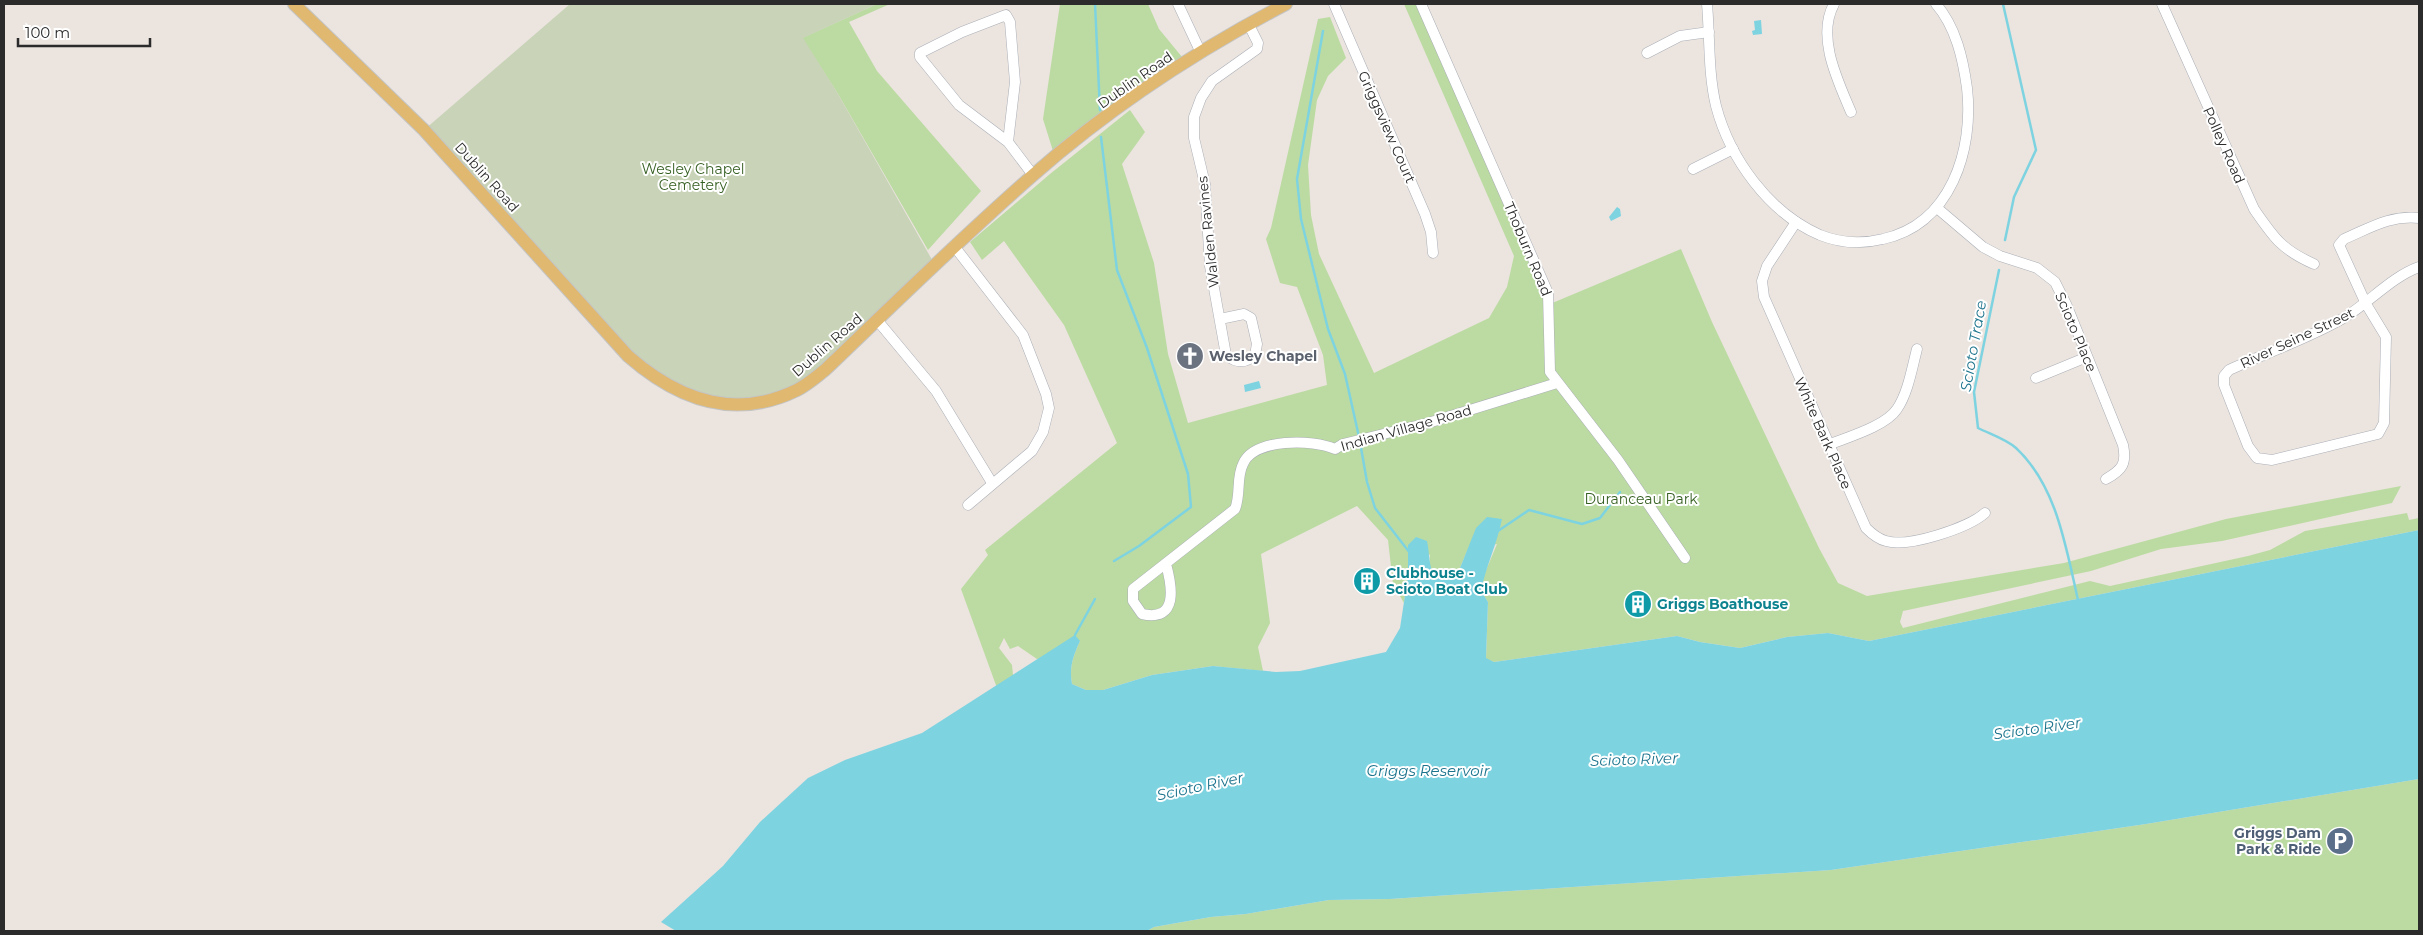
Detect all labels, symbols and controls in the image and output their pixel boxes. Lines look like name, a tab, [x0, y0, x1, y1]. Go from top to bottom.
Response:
scale bar	[18, 15, 150, 47]
text: 100 m	[25, 23, 70, 42]
street label: Dublin Road	[1094, 47, 1176, 113]
street label: Griggsview Court	[1354, 68, 1420, 186]
street label: Polley Road	[2199, 104, 2249, 186]
street label: Dublin Road	[451, 138, 523, 216]
park label: Wesley Chapel Cemetery	[642, 160, 744, 194]
street label: Walden Ravines	[1193, 175, 1223, 289]
street label: Thoburn Road	[1500, 199, 1556, 299]
street label: Scioto Place	[2051, 289, 2101, 375]
water label: Scioto Trace	[1956, 299, 1990, 393]
street label: River Seine Street	[2237, 304, 2357, 372]
street label: Dublin Road	[788, 309, 866, 381]
church icon: Wesley Chapel	[1175, 341, 1205, 371]
place label: Wesley Chapel	[1209, 347, 1317, 365]
street label: White Bark Place	[1790, 374, 1856, 492]
street label: Indian Village Road	[1338, 401, 1474, 455]
park label: Duranceau Park	[1584, 490, 1698, 508]
place label: Clubhouse - Scioto Boat Club	[1386, 564, 1508, 598]
building icon: Clubhouse - Scioto Boat Club	[1352, 566, 1382, 596]
building icon: Griggs Boathouse	[1623, 589, 1653, 619]
place label: Griggs Boathouse	[1657, 595, 1788, 613]
water label: Scioto River	[1992, 712, 2083, 744]
water label: Scioto River	[1590, 748, 1679, 770]
water label: Griggs Reservoir	[1366, 761, 1491, 780]
water label: Scioto River	[1155, 767, 1246, 804]
place label: Griggs Dam Park & Ride	[2234, 824, 2321, 858]
parking icon: Griggs Dam Park & Ride	[2325, 826, 2355, 856]

